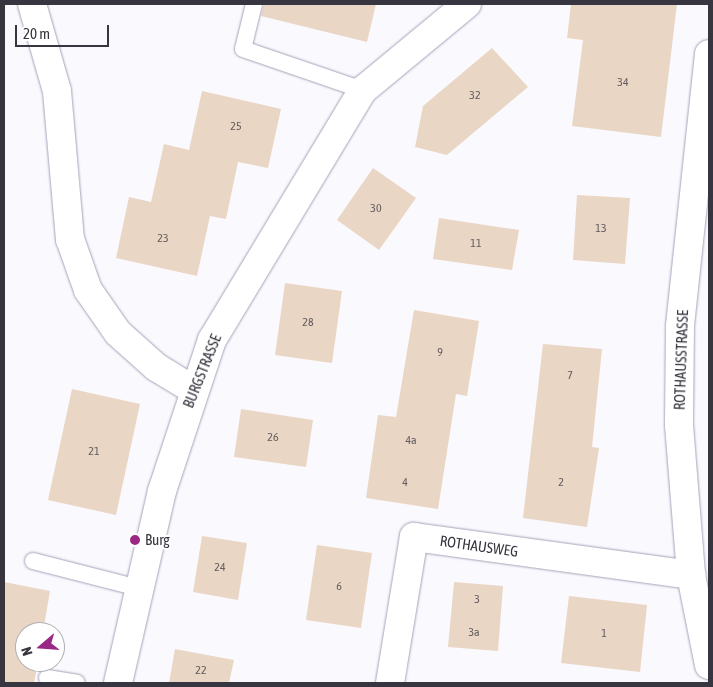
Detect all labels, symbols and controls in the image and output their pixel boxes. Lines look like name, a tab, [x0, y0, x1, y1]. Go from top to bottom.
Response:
scale bar	[18, 15, 111, 47]
text: 20 m	[23, 25, 50, 42]
house number: 34	[617, 76, 629, 90]
house number: 32	[469, 89, 481, 103]
house number: 25	[230, 120, 242, 134]
house number: 30	[370, 202, 382, 216]
house number: 13	[595, 222, 607, 236]
house number: 23	[157, 232, 169, 246]
house number: 11	[470, 237, 482, 251]
street label: ROTHAUSSTRASSE	[670, 310, 692, 410]
house number: 28	[302, 316, 314, 330]
street label: BURGSTRASSE	[179, 331, 225, 411]
house number: 9	[437, 346, 443, 360]
house number: 7	[567, 369, 573, 383]
house number: 26	[267, 431, 279, 445]
house number: 4a	[405, 434, 417, 448]
house number: 21	[88, 445, 100, 459]
house number: 4	[402, 476, 408, 490]
house number: 2	[558, 476, 564, 490]
place label: Burg	[145, 531, 170, 549]
street label: ROTHAUSWEG	[439, 532, 519, 560]
marker: Burg	[129, 534, 141, 546]
house number: 24	[214, 561, 226, 575]
house number: 6	[336, 580, 342, 594]
house number: 3	[474, 593, 480, 607]
north arrow	[15, 622, 65, 672]
house number: 3a	[468, 626, 480, 640]
house number: 1	[601, 627, 607, 641]
text: N	[18, 645, 36, 658]
house number: 22	[195, 664, 207, 678]

